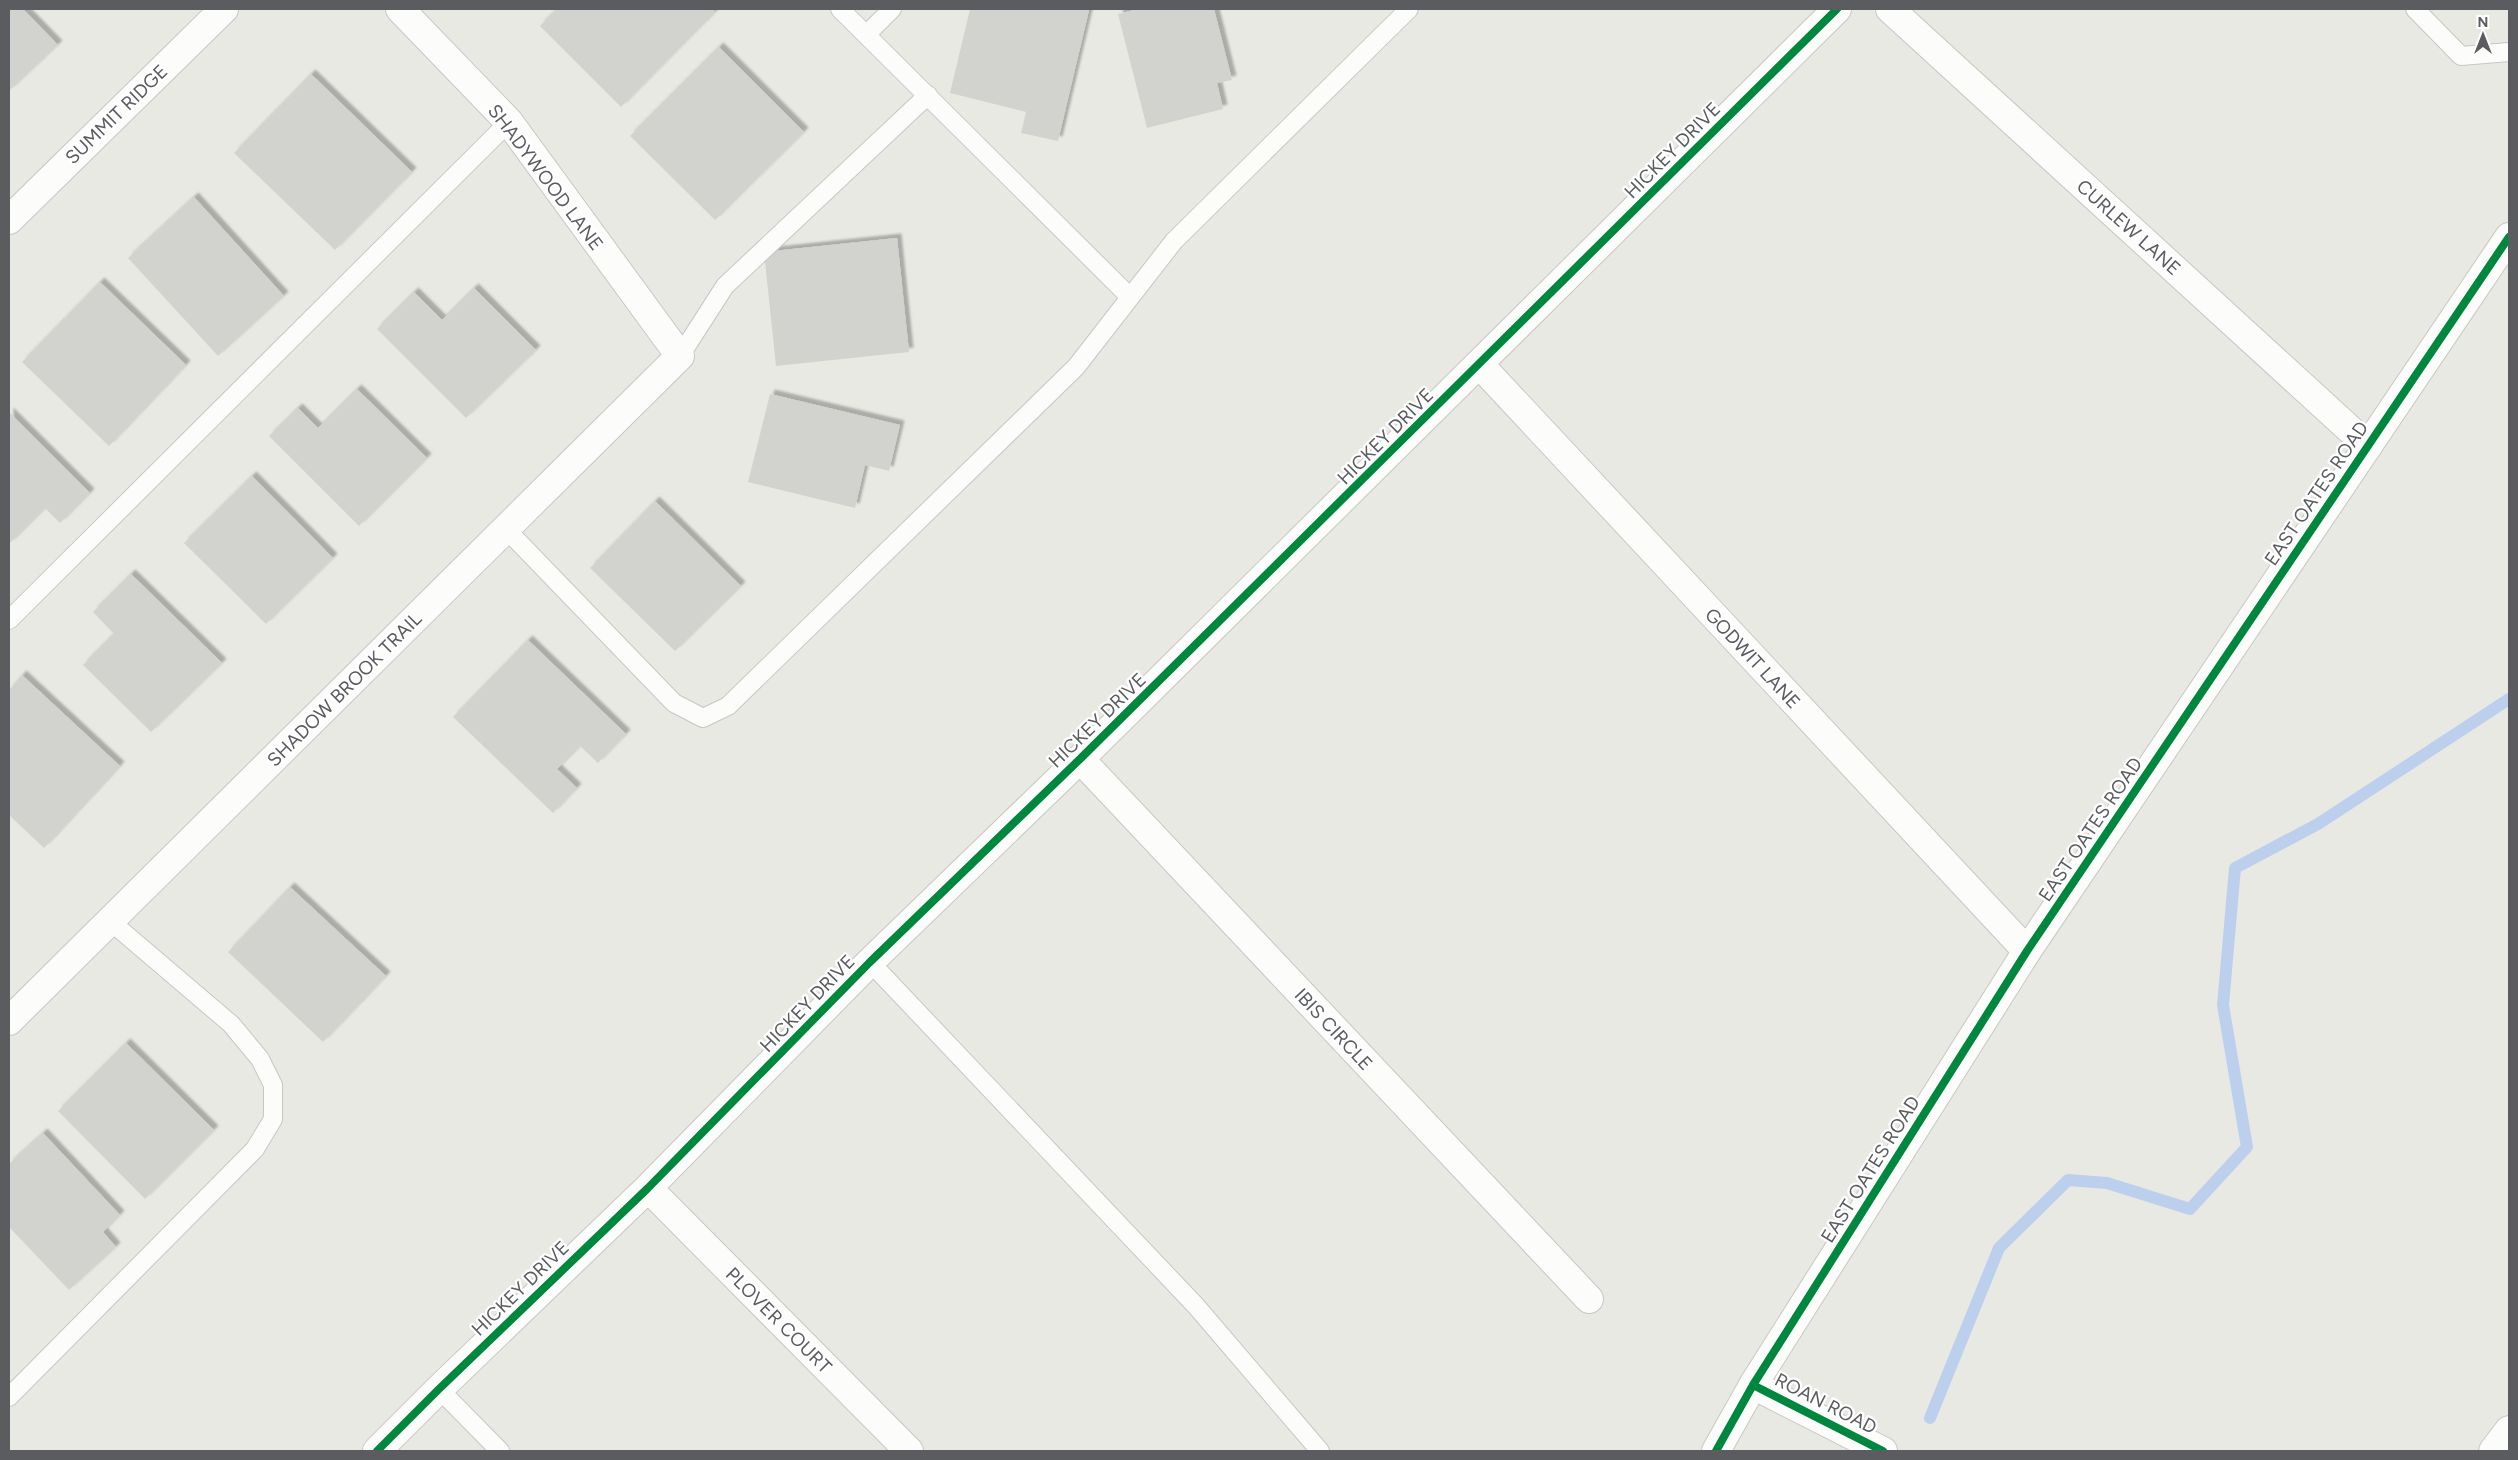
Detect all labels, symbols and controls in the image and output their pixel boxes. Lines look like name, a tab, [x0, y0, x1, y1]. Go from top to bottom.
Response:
north arrow	[2458, 10, 2508, 60]
text: N	[2478, 14, 2488, 31]
street label: SUMMIT RIDGE	[60, 60, 172, 169]
street label: HICKEY DRIVE	[1619, 97, 1725, 203]
street label: SHADYWOOD LANE	[483, 100, 608, 255]
street label: CURLEW LANE	[2072, 175, 2185, 280]
street label: HICKEY DRIVE	[1332, 383, 1438, 489]
street label: EAST OATES ROAD	[2260, 417, 2373, 570]
street label: GODWIT LANE	[1700, 603, 1805, 713]
street label: SHADOW BROOK TRAIL	[262, 607, 426, 771]
street label: HICKEY DRIVE	[1044, 668, 1151, 773]
street label: EAST OATES ROAD	[2034, 753, 2147, 906]
street label: HICKEY DRIVE	[755, 950, 860, 1057]
street label: IBIS CIRCLE	[1290, 984, 1377, 1075]
street label: EAST OATES ROAD	[1816, 1092, 1925, 1247]
street label: HICKEY DRIVE	[467, 1236, 574, 1341]
street label: PLOVER COURT	[721, 1263, 837, 1378]
street label: ROAN ROAD	[1771, 1368, 1881, 1439]

